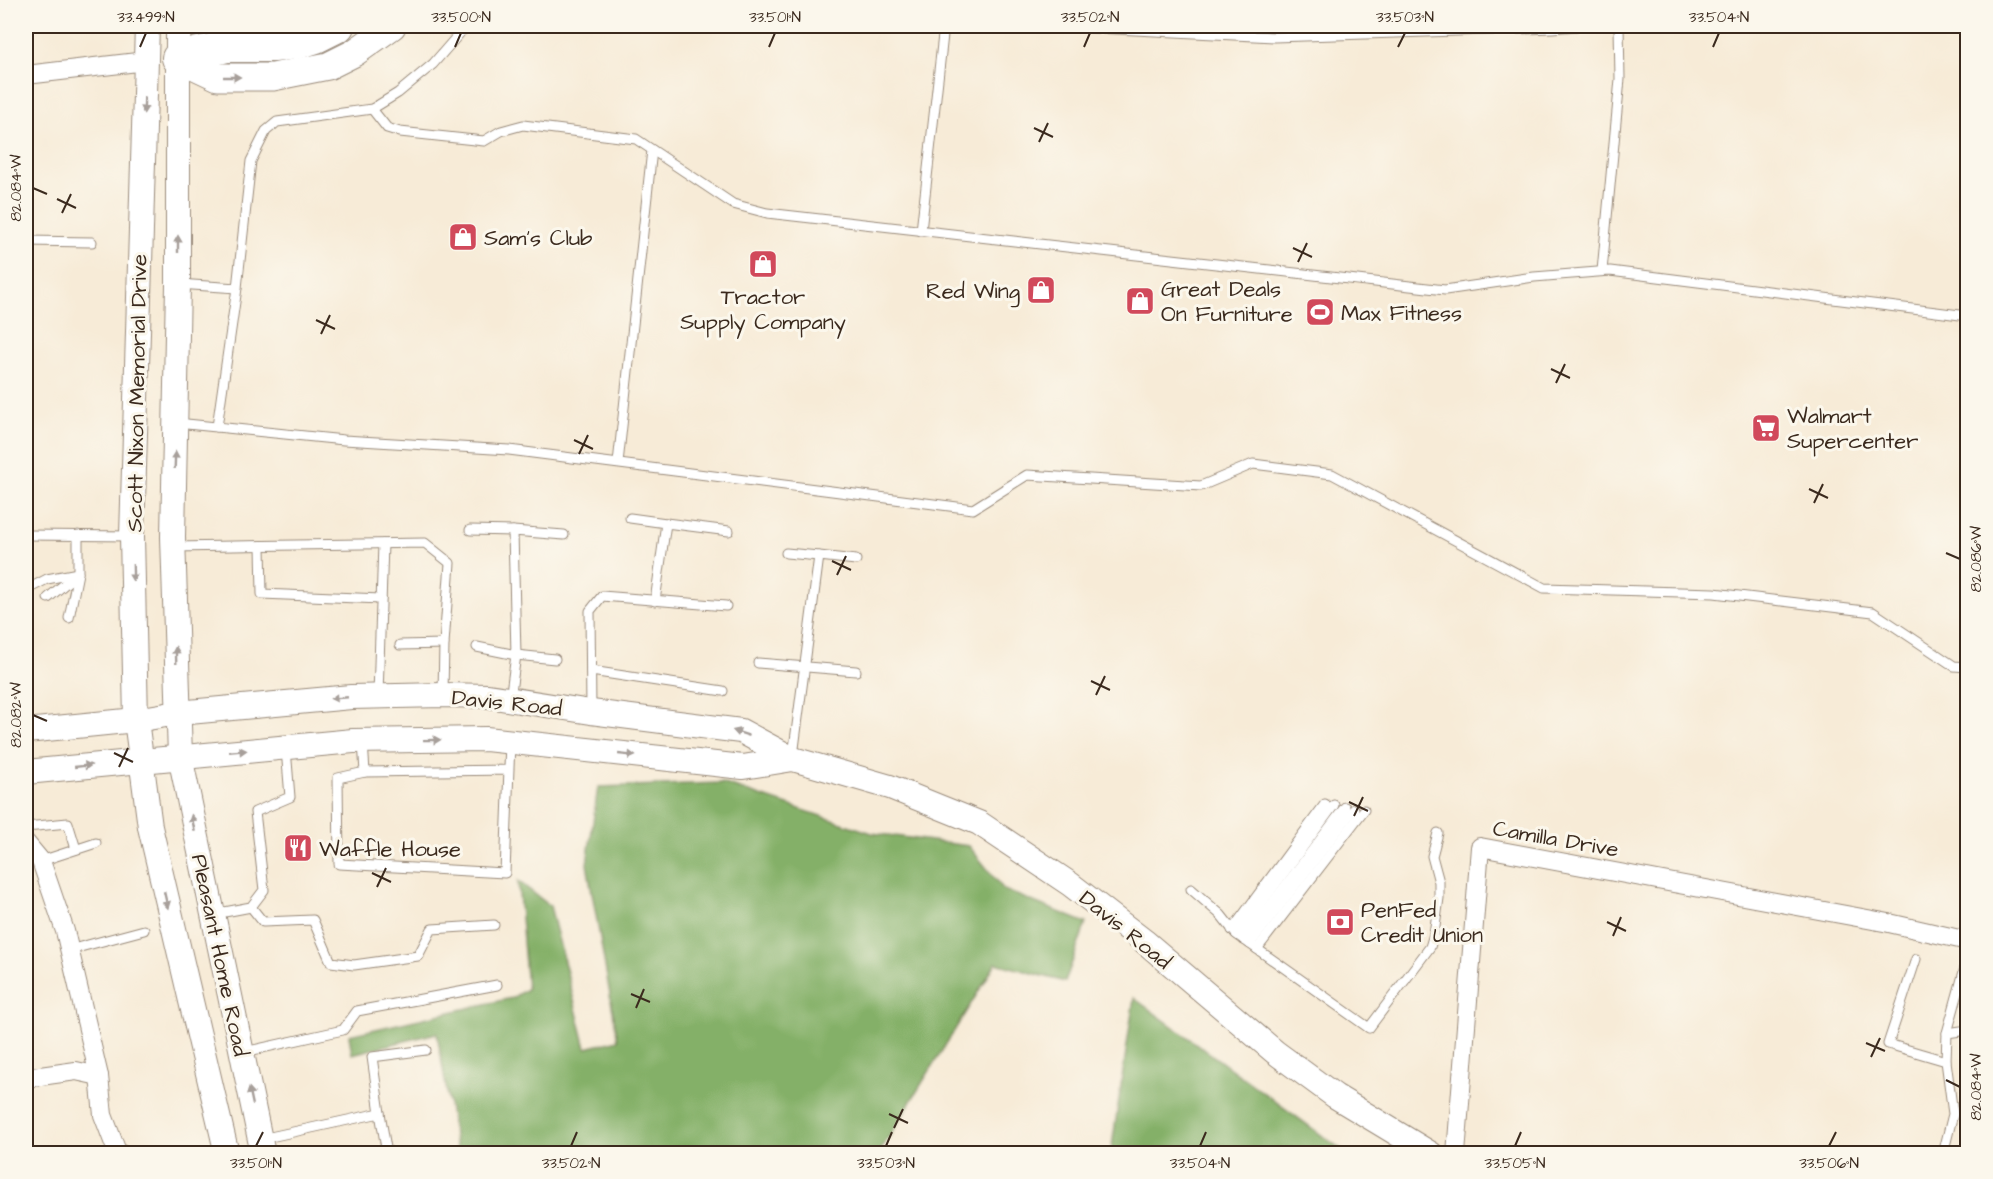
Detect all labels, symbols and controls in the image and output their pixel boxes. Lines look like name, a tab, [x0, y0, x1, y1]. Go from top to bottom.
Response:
text: 33.499°N	[117, 7, 175, 28]
text: 33.500°N	[431, 7, 491, 28]
text: 33.501°N	[749, 7, 801, 28]
text: 33.502°N	[1061, 7, 1119, 28]
text: 33.503°N	[1376, 7, 1434, 28]
text: 33.504°N	[1689, 7, 1749, 28]
one-way arrow	[222, 72, 241, 82]
one-way arrow	[140, 95, 149, 114]
text: 82.084°W	[6, 154, 27, 222]
shop icon: Sam's Club	[447, 221, 479, 253]
place label: Sam's Club	[484, 223, 592, 254]
one-way arrow	[173, 234, 183, 253]
shop icon: Tractor Supply Company	[747, 248, 779, 280]
street label: Scott Nixon Memorial Drive	[120, 254, 155, 532]
shop icon: Red Wing	[1025, 274, 1057, 306]
place label: Great Deals On Furniture	[1161, 274, 1293, 330]
place label: Red Wing	[926, 276, 1020, 308]
place label: Tractor Supply Company	[680, 282, 846, 339]
shop icon: Great Deals On Furniture	[1124, 285, 1156, 317]
sports icon: Max Fitness	[1304, 296, 1336, 328]
place label: Max Fitness	[1341, 298, 1462, 329]
place label: Walmart Supercenter	[1787, 401, 1918, 457]
supermarket icon: Walmart Supercenter	[1750, 412, 1782, 444]
one-way arrow	[171, 450, 180, 469]
text: 82.086°W	[1966, 526, 1987, 592]
one-way arrow	[128, 563, 137, 582]
one-way arrow	[172, 645, 181, 664]
text: 82.082°W	[6, 682, 27, 748]
street label: Davis Road	[450, 682, 563, 725]
one-way arrow	[329, 693, 348, 703]
one-way arrow	[732, 728, 750, 737]
one-way arrow	[423, 735, 442, 745]
one-way arrow	[228, 746, 247, 756]
one-way arrow	[617, 750, 636, 760]
one-way arrow	[74, 761, 93, 771]
street label: Camilla Drive	[1490, 813, 1621, 866]
one-way arrow	[188, 814, 197, 833]
restaurant icon: Waffle House	[282, 832, 314, 864]
place label: Waffle House	[319, 834, 461, 865]
street label: Pleasant Home Road	[183, 852, 256, 1059]
street label: Davis Road	[1072, 883, 1178, 977]
one-way arrow	[162, 891, 172, 910]
place label: PenFed Credit Union	[1361, 895, 1483, 951]
bank icon: PenFed Credit Union	[1324, 906, 1356, 938]
text: 82.084°W	[1966, 1053, 1987, 1121]
one-way arrow	[246, 1087, 256, 1105]
text: 33.501°N	[230, 1153, 282, 1174]
text: 33.502°N	[542, 1153, 600, 1174]
text: 33.503°N	[857, 1153, 915, 1174]
text: 33.504°N	[1170, 1153, 1230, 1174]
text: 33.505°N	[1485, 1153, 1545, 1174]
text: 33.506°N	[1799, 1153, 1859, 1174]

